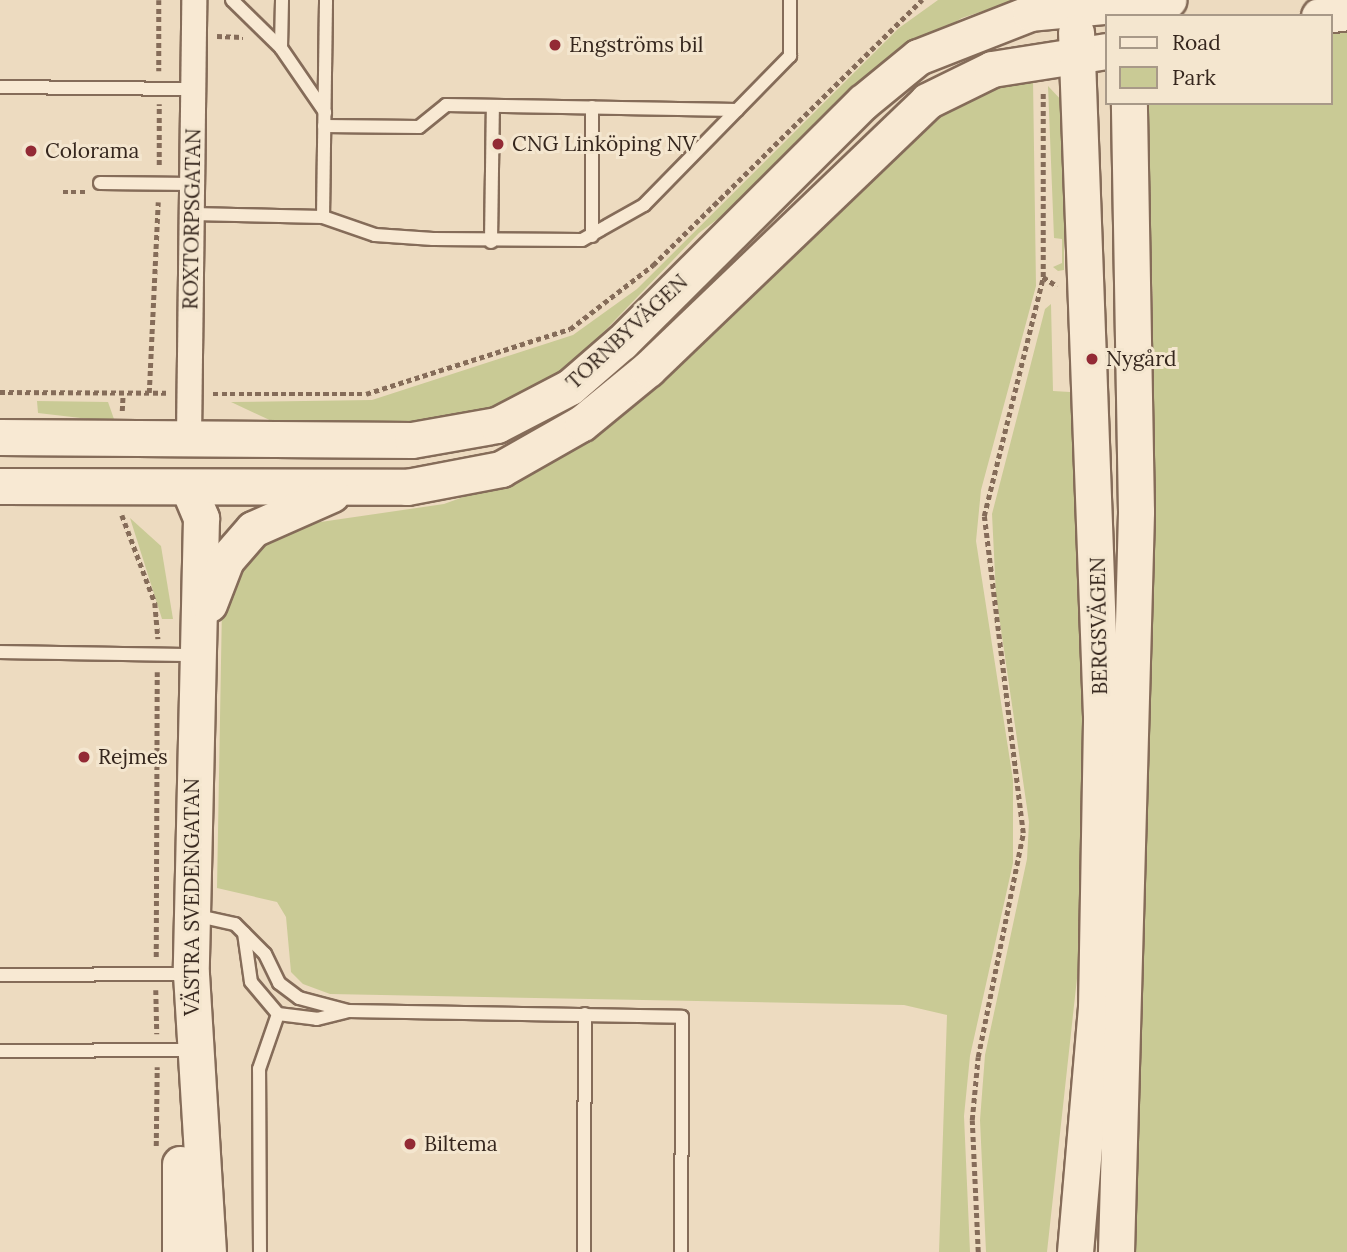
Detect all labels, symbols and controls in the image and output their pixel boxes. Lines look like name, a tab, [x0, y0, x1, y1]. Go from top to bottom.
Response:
legend	[1106, 14, 1333, 105]
text: Road	[1172, 29, 1221, 56]
place label: Engströms bil	[569, 32, 703, 58]
marker: Engströms bil	[547, 37, 563, 53]
text: Park	[1172, 64, 1216, 91]
street label: ROXTORPSGATAN	[178, 128, 206, 310]
place label: CNG Linköping NV	[512, 131, 696, 157]
marker: CNG Linköping NV	[490, 136, 506, 152]
place label: Colorama	[45, 138, 139, 164]
marker: Colorama	[23, 143, 39, 159]
street label: TORNBYVÄGEN	[561, 269, 693, 395]
place label: Nygård	[1106, 346, 1177, 372]
marker: Nygård	[1084, 351, 1100, 367]
street label: BERGSVÄGEN	[1085, 557, 1113, 695]
place label: Rejmes	[98, 744, 168, 770]
marker: Rejmes	[76, 749, 92, 765]
street label: VÄSTRA SVEDENGATAN	[179, 778, 205, 1016]
place label: Biltema	[424, 1131, 498, 1157]
marker: Biltema	[402, 1136, 418, 1152]

